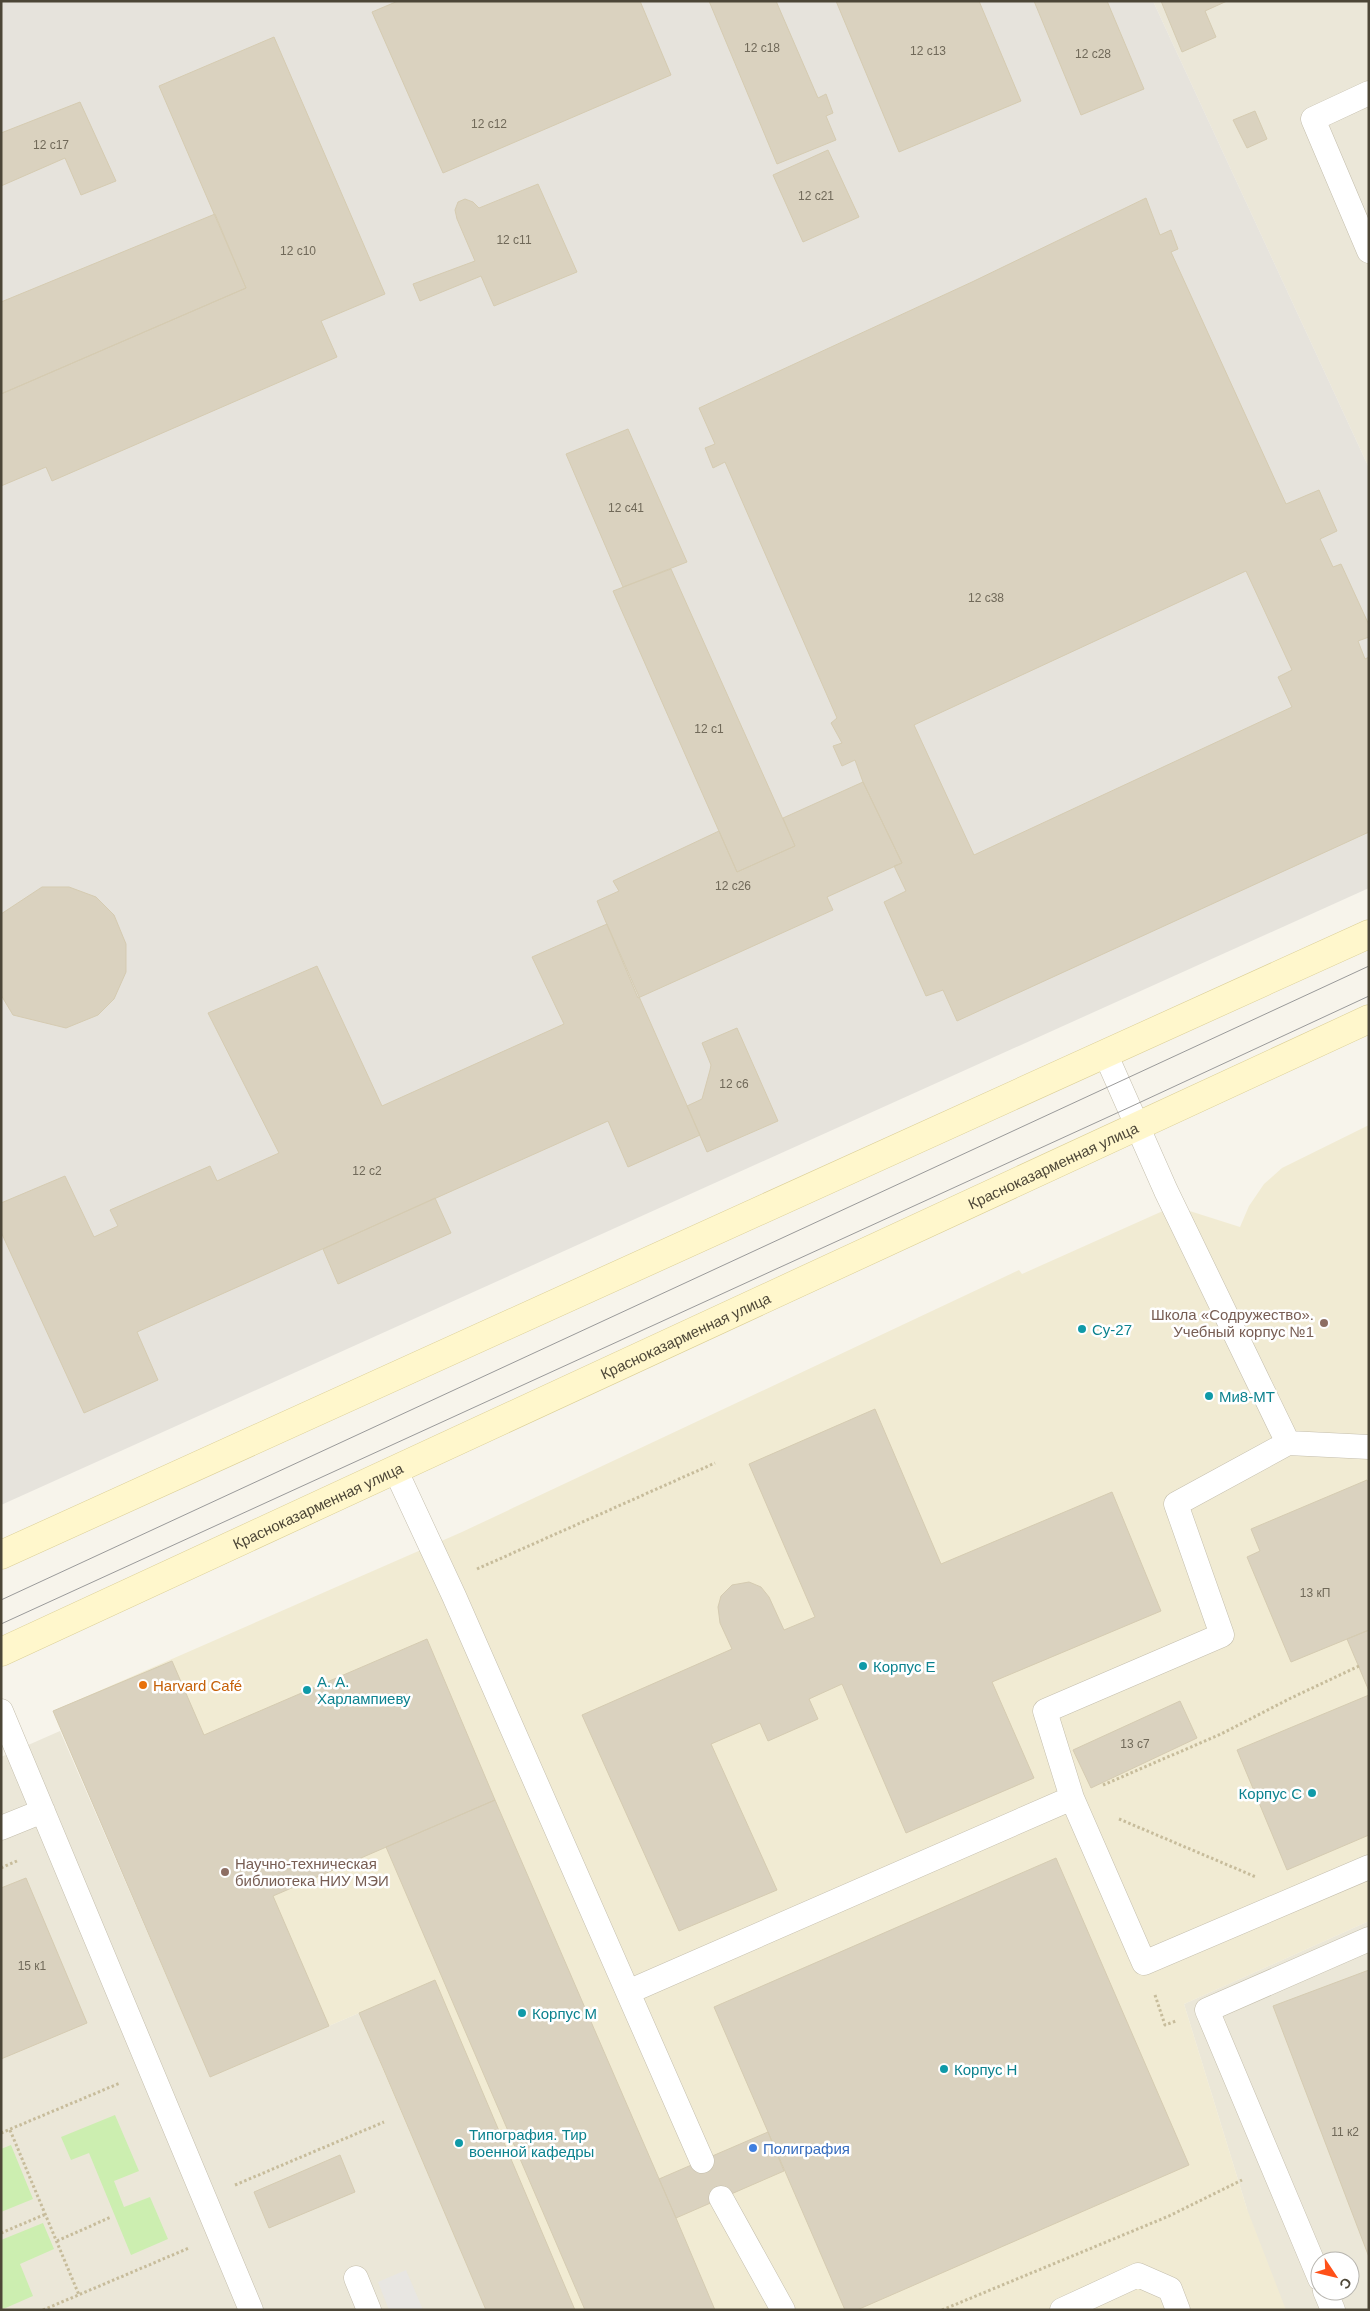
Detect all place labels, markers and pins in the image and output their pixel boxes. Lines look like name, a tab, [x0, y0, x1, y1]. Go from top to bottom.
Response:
place label: Школа «Содружество». Учебный корпус №1	[1151, 1306, 1314, 1340]
marker: Школа «Содружество». Учебный корпус №1	[1318, 1317, 1330, 1329]
place label: Су-27	[1092, 1321, 1132, 1338]
marker: Су-27	[1076, 1323, 1088, 1335]
place label: Ми8-МТ	[1219, 1388, 1275, 1405]
marker: Ми8-МТ	[1203, 1390, 1215, 1402]
place label: Корпус Е	[873, 1658, 936, 1675]
marker: Корпус Е	[857, 1660, 869, 1672]
place label: А. А. Харлампиеву	[317, 1673, 411, 1707]
place label: Harvard Café	[153, 1677, 242, 1694]
marker: Harvard Café	[137, 1679, 149, 1691]
marker: А. А. Харлампиеву	[301, 1684, 313, 1696]
place label: Корпус С	[1239, 1785, 1302, 1802]
marker: Корпус С	[1306, 1787, 1318, 1799]
place label: Научно-техническая библиотека НИУ МЭИ	[235, 1855, 389, 1889]
marker: Научно-техническая библиотека НИУ МЭИ	[219, 1866, 231, 1878]
place label: Корпус М	[532, 2005, 597, 2022]
marker: Корпус М	[516, 2007, 528, 2019]
place label: Корпус Н	[954, 2061, 1017, 2078]
marker: Корпус Н	[938, 2063, 950, 2075]
place label: Типография. Тир военной кафедры	[469, 2126, 594, 2160]
marker: Типография. Тир военной кафедры	[453, 2137, 465, 2149]
place label: Полиграфия	[763, 2140, 850, 2157]
marker: Полиграфия	[747, 2142, 759, 2154]

